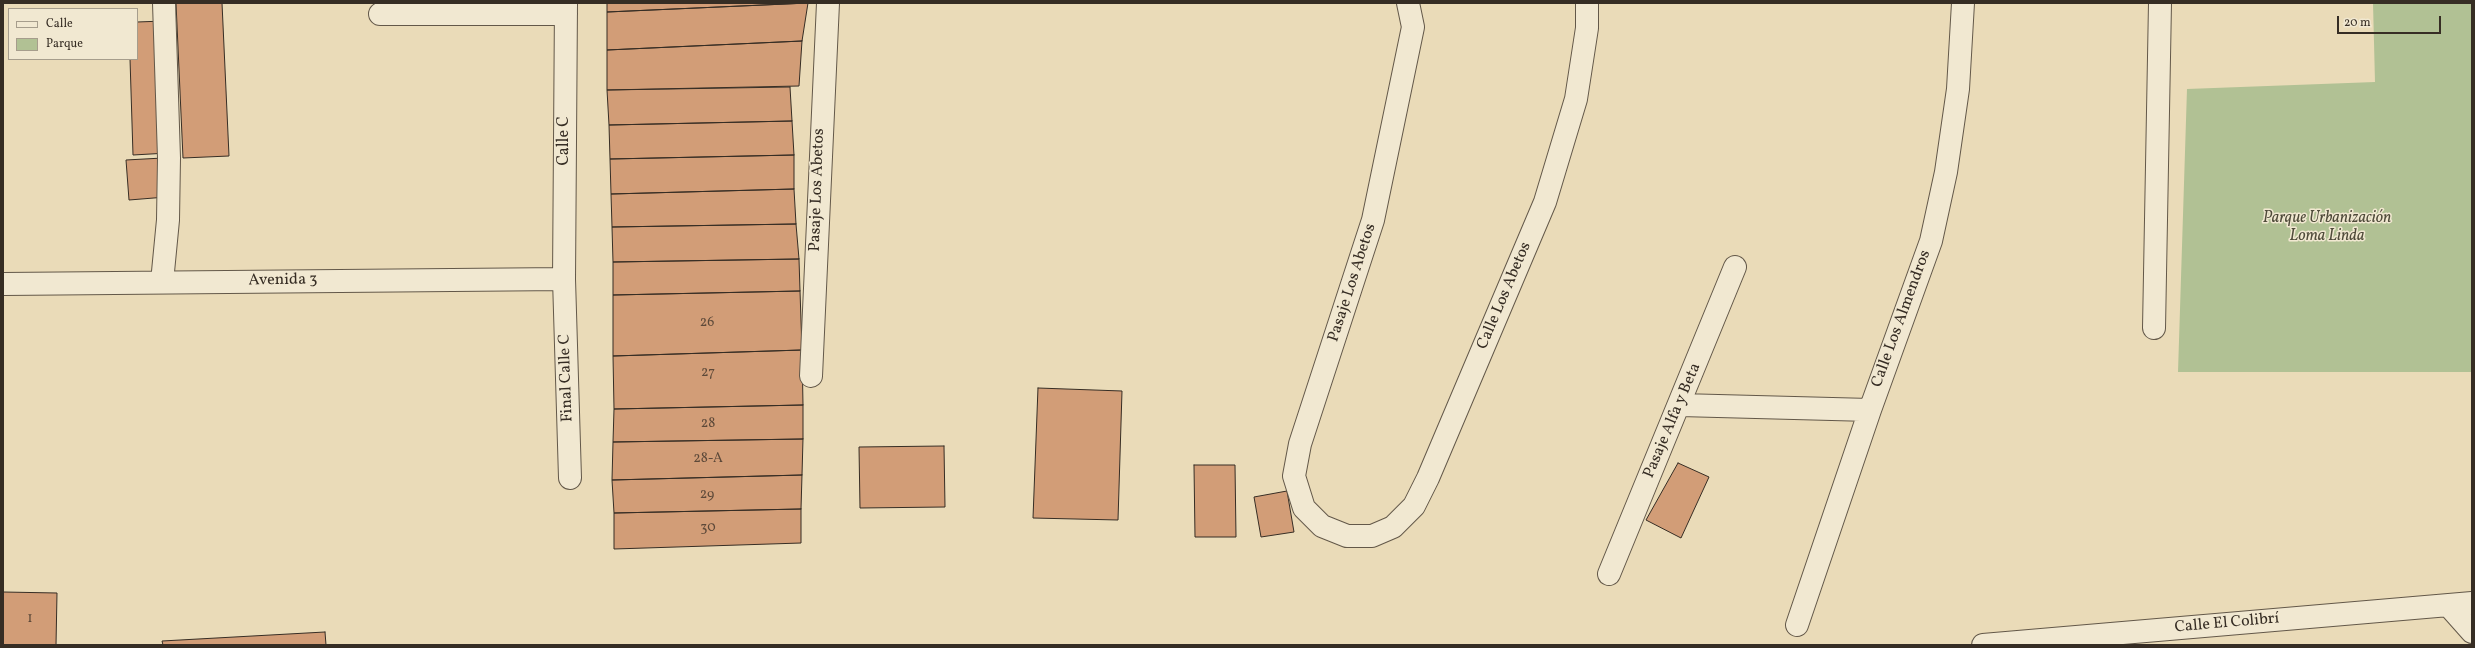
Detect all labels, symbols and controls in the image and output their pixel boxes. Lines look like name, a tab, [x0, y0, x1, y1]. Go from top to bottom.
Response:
legend	[8, 8, 138, 60]
scale bar	[2339, 8, 2443, 34]
text: 20 m	[2344, 15, 2371, 31]
text: Calle	[46, 16, 73, 32]
text: Parque	[46, 36, 83, 52]
street label: Calle C	[555, 116, 575, 166]
street label: Pasaje Los Abetos	[806, 128, 830, 252]
park label: Parque Urbanización Loma Linda	[2263, 209, 2391, 247]
street label: Pasaje Los Abetos	[1325, 221, 1381, 345]
street label: Calle Los Abetos	[1474, 239, 1536, 353]
street label: Calle Los Almendros	[1868, 248, 1936, 390]
street label: Avenida 3	[248, 271, 318, 291]
house number: 26	[700, 315, 714, 331]
street label: Final Calle C	[556, 334, 578, 422]
street label: Pasaje Alfa y Beta	[1640, 361, 1706, 481]
house number: 27	[701, 365, 715, 381]
house number: 28	[701, 416, 715, 432]
house number: 28-A	[693, 451, 723, 467]
house number: 29	[700, 487, 714, 503]
house number: 30	[700, 520, 716, 536]
street label: Calle El Colibrí	[2174, 610, 2280, 638]
house number: 1	[27, 611, 33, 627]

